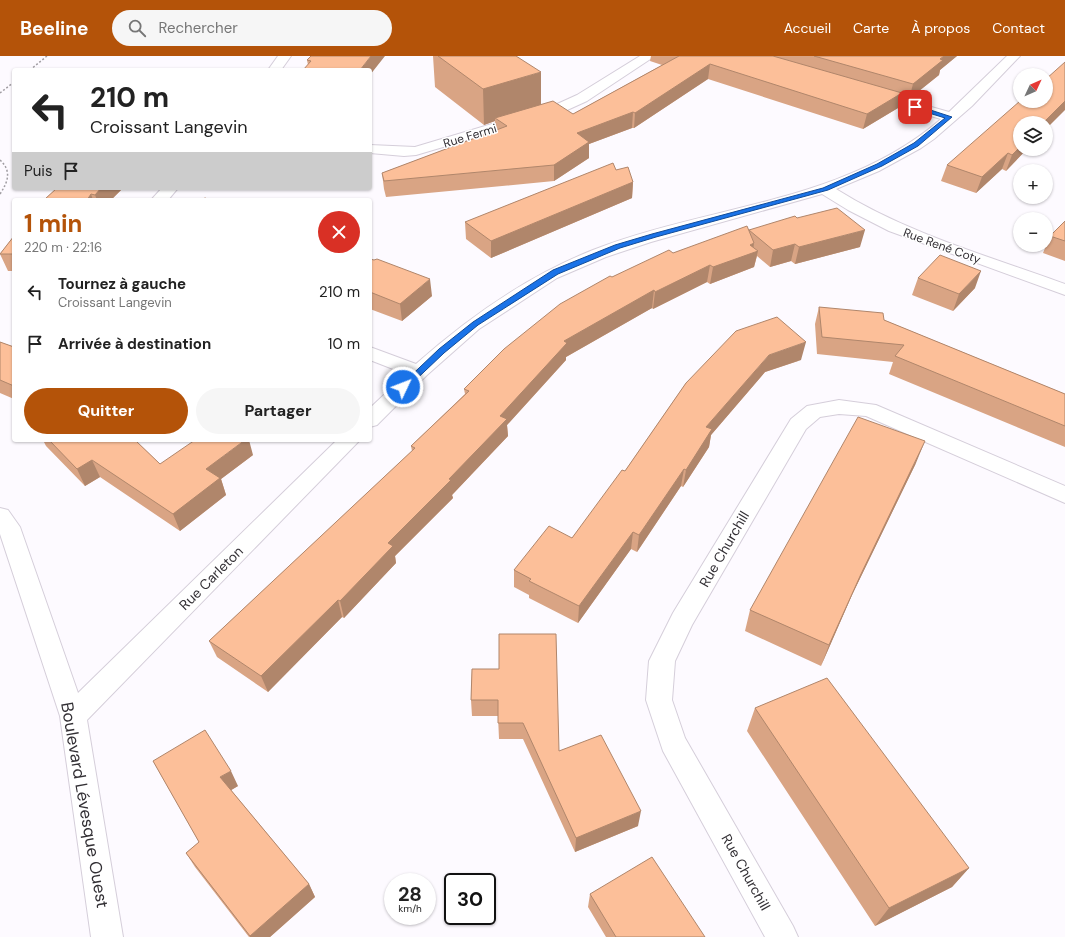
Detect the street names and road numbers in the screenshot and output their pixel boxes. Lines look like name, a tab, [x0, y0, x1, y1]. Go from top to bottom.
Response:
street label: Rue Fermi	[441, 120, 499, 152]
street label: Rue René Coty	[901, 225, 983, 268]
street label: Rue Churchill	[695, 508, 753, 590]
street label: Rue Carleton	[175, 542, 247, 614]
street label: Boulevard Lévesque Ouest	[56, 700, 114, 910]
street label: Rue Churchill	[718, 831, 774, 913]

